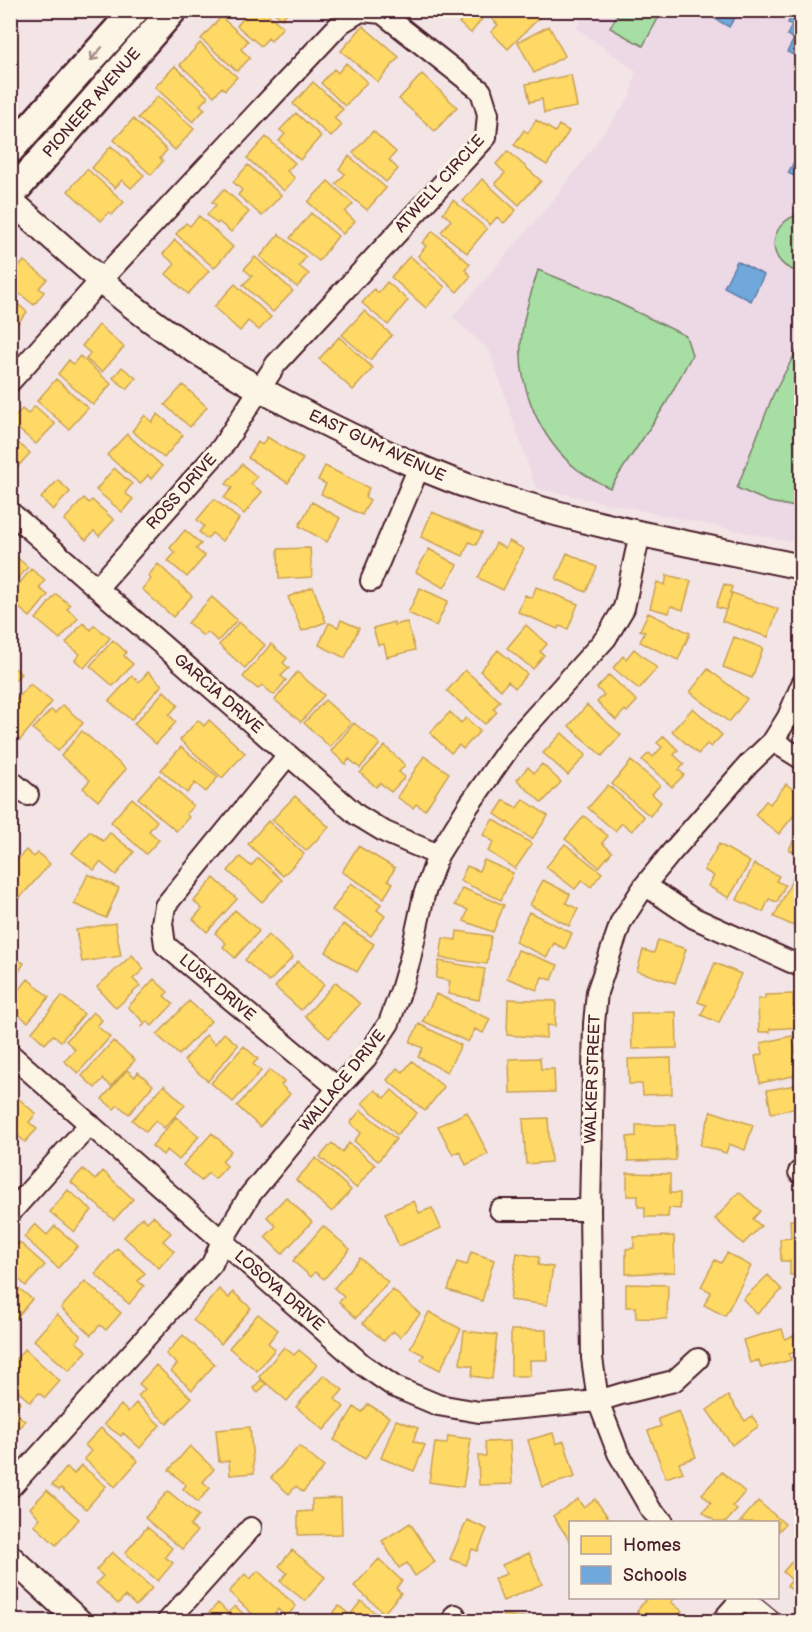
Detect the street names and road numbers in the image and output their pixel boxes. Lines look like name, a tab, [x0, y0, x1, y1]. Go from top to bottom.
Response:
street label: PIONEER AVENUE	[39, 44, 145, 162]
street label: ATWELL CIRCLE	[391, 131, 489, 237]
street label: EAST GUM AVENUE	[306, 406, 448, 486]
street label: ROSS DRIVE	[143, 450, 221, 534]
street label: GARCIA DRIVE	[170, 650, 266, 738]
street label: LUSK DRIVE	[175, 951, 259, 1025]
street label: WALKER STREET	[581, 1013, 605, 1144]
street label: WALLACE DRIVE	[296, 1026, 390, 1136]
street label: LOSOYA DRIVE	[230, 1247, 328, 1335]

